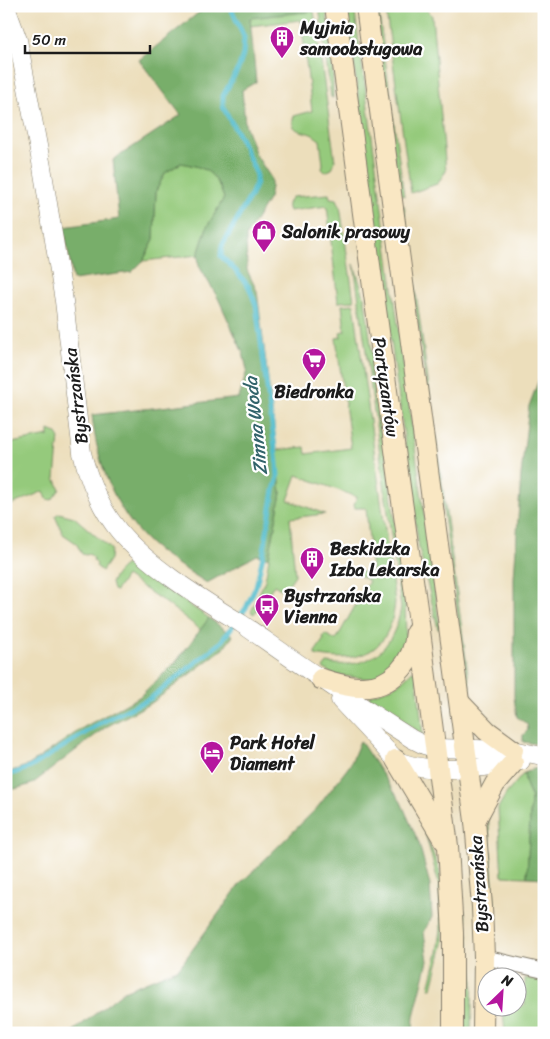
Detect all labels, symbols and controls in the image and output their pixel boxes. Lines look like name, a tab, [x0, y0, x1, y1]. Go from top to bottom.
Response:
place label: Myjnia samoobsługowa	[299, 12, 423, 65]
scale bar	[25, 22, 150, 54]
building icon: Myjnia samoobsługowa	[269, 25, 295, 59]
text: 50 m	[32, 27, 67, 53]
place label: Salonik prasowy	[281, 216, 410, 248]
shop icon: Salonik prasowy	[251, 219, 277, 253]
street label: Partyzantów	[363, 335, 409, 440]
street label: Bystrzańska	[54, 345, 98, 446]
supermarket icon: Biedronka	[301, 347, 327, 381]
water label: Zimna Woda	[234, 374, 277, 477]
place label: Biedronka	[274, 376, 354, 408]
place label: Beskidzka Izba Lekarska	[329, 533, 439, 586]
building icon: Beskidzka Izba Lekarska	[299, 546, 325, 580]
place label: Bystrzańska Vienna	[284, 580, 382, 633]
bus stop icon: Bystrzańska Vienna	[254, 593, 280, 627]
place label: Park Hotel Diament	[230, 727, 315, 780]
hotel icon: Park Hotel Diament	[199, 740, 225, 774]
street label: Bystrzańska	[460, 834, 498, 933]
north arrow	[478, 966, 528, 1016]
text: N	[497, 967, 517, 994]

